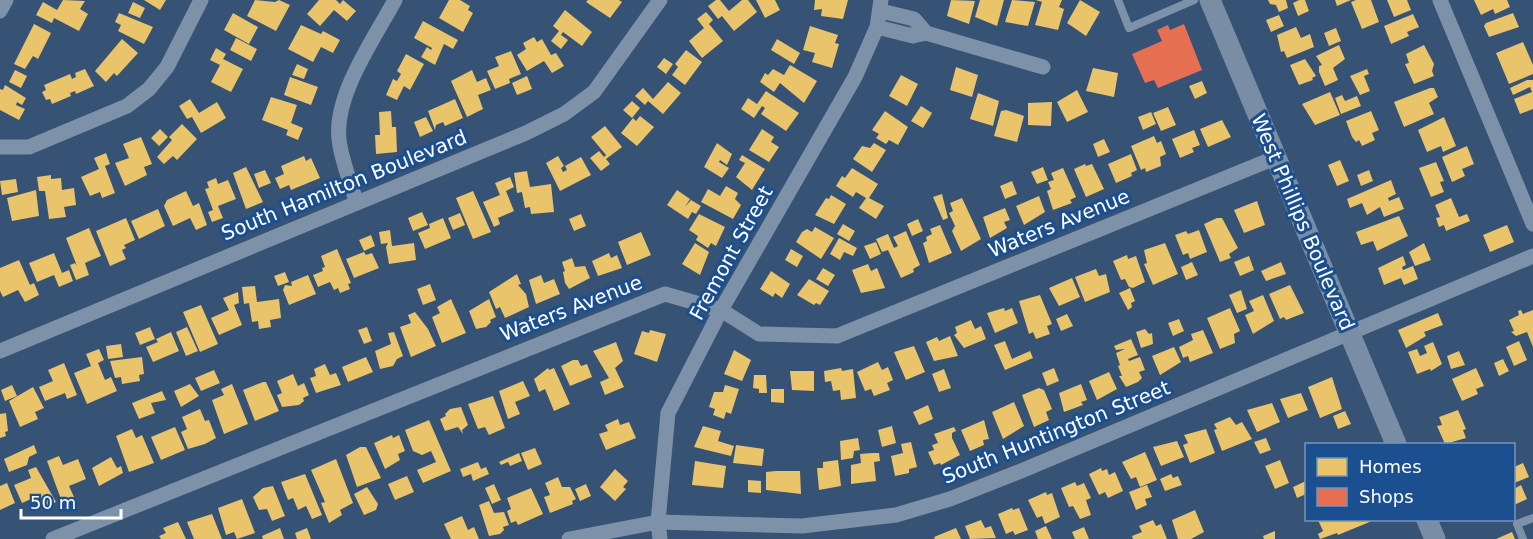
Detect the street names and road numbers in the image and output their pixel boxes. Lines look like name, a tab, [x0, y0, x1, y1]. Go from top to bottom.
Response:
street label: West Phillips Boulevard	[1246, 110, 1360, 334]
street label: South Hamilton Boulevard	[218, 125, 470, 245]
street label: Fremont Street	[684, 182, 778, 324]
street label: Waters Avenue	[985, 184, 1133, 262]
street label: Waters Avenue	[497, 270, 645, 346]
street label: South Huntington Street	[939, 375, 1174, 489]

